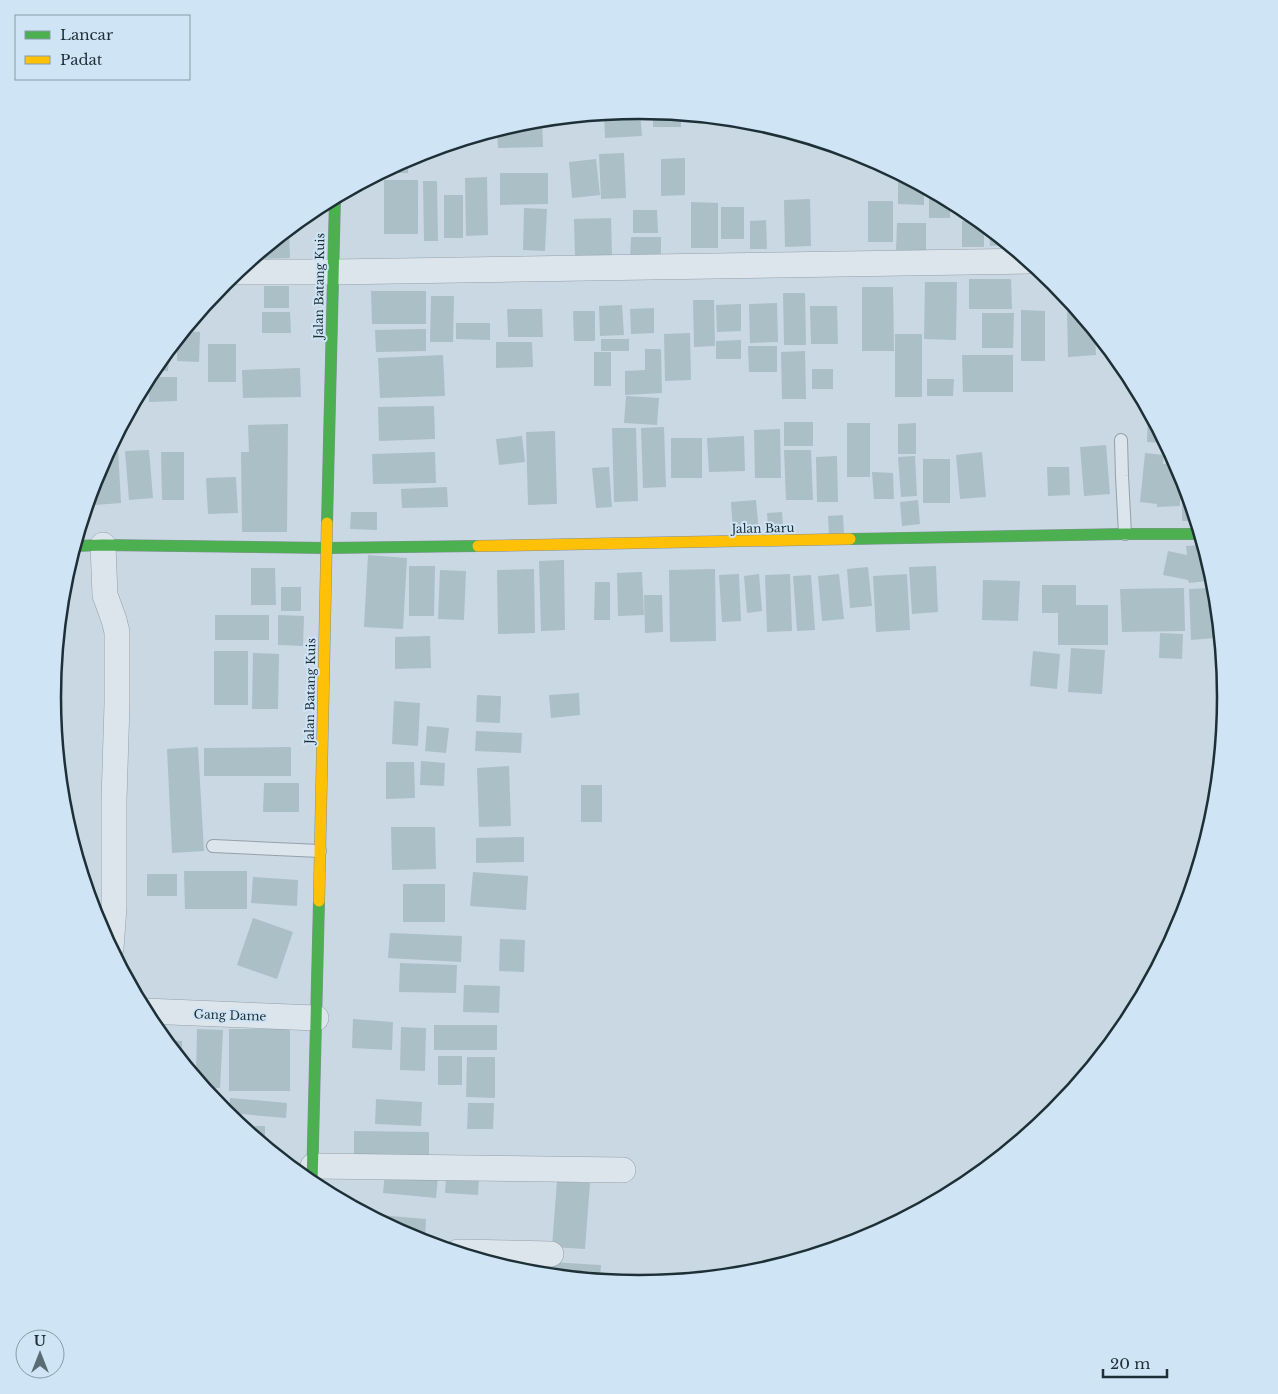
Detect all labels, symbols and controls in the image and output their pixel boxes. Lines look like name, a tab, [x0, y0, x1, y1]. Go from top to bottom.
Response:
legend	[15, 15, 190, 80]
text: Lancar	[60, 25, 114, 44]
text: Padat	[60, 50, 103, 69]
street label: Jalan Batang Kuis	[311, 233, 327, 341]
street label: Jalan Baru	[729, 520, 795, 536]
street label: Jalan Batang Kuis	[302, 638, 318, 746]
street label: Gang Dame	[193, 1006, 267, 1024]
north arrow	[15, 1329, 65, 1379]
text: U	[34, 1332, 47, 1350]
scale bar	[1103, 1346, 1167, 1378]
text: 20 m	[1110, 1354, 1150, 1373]

